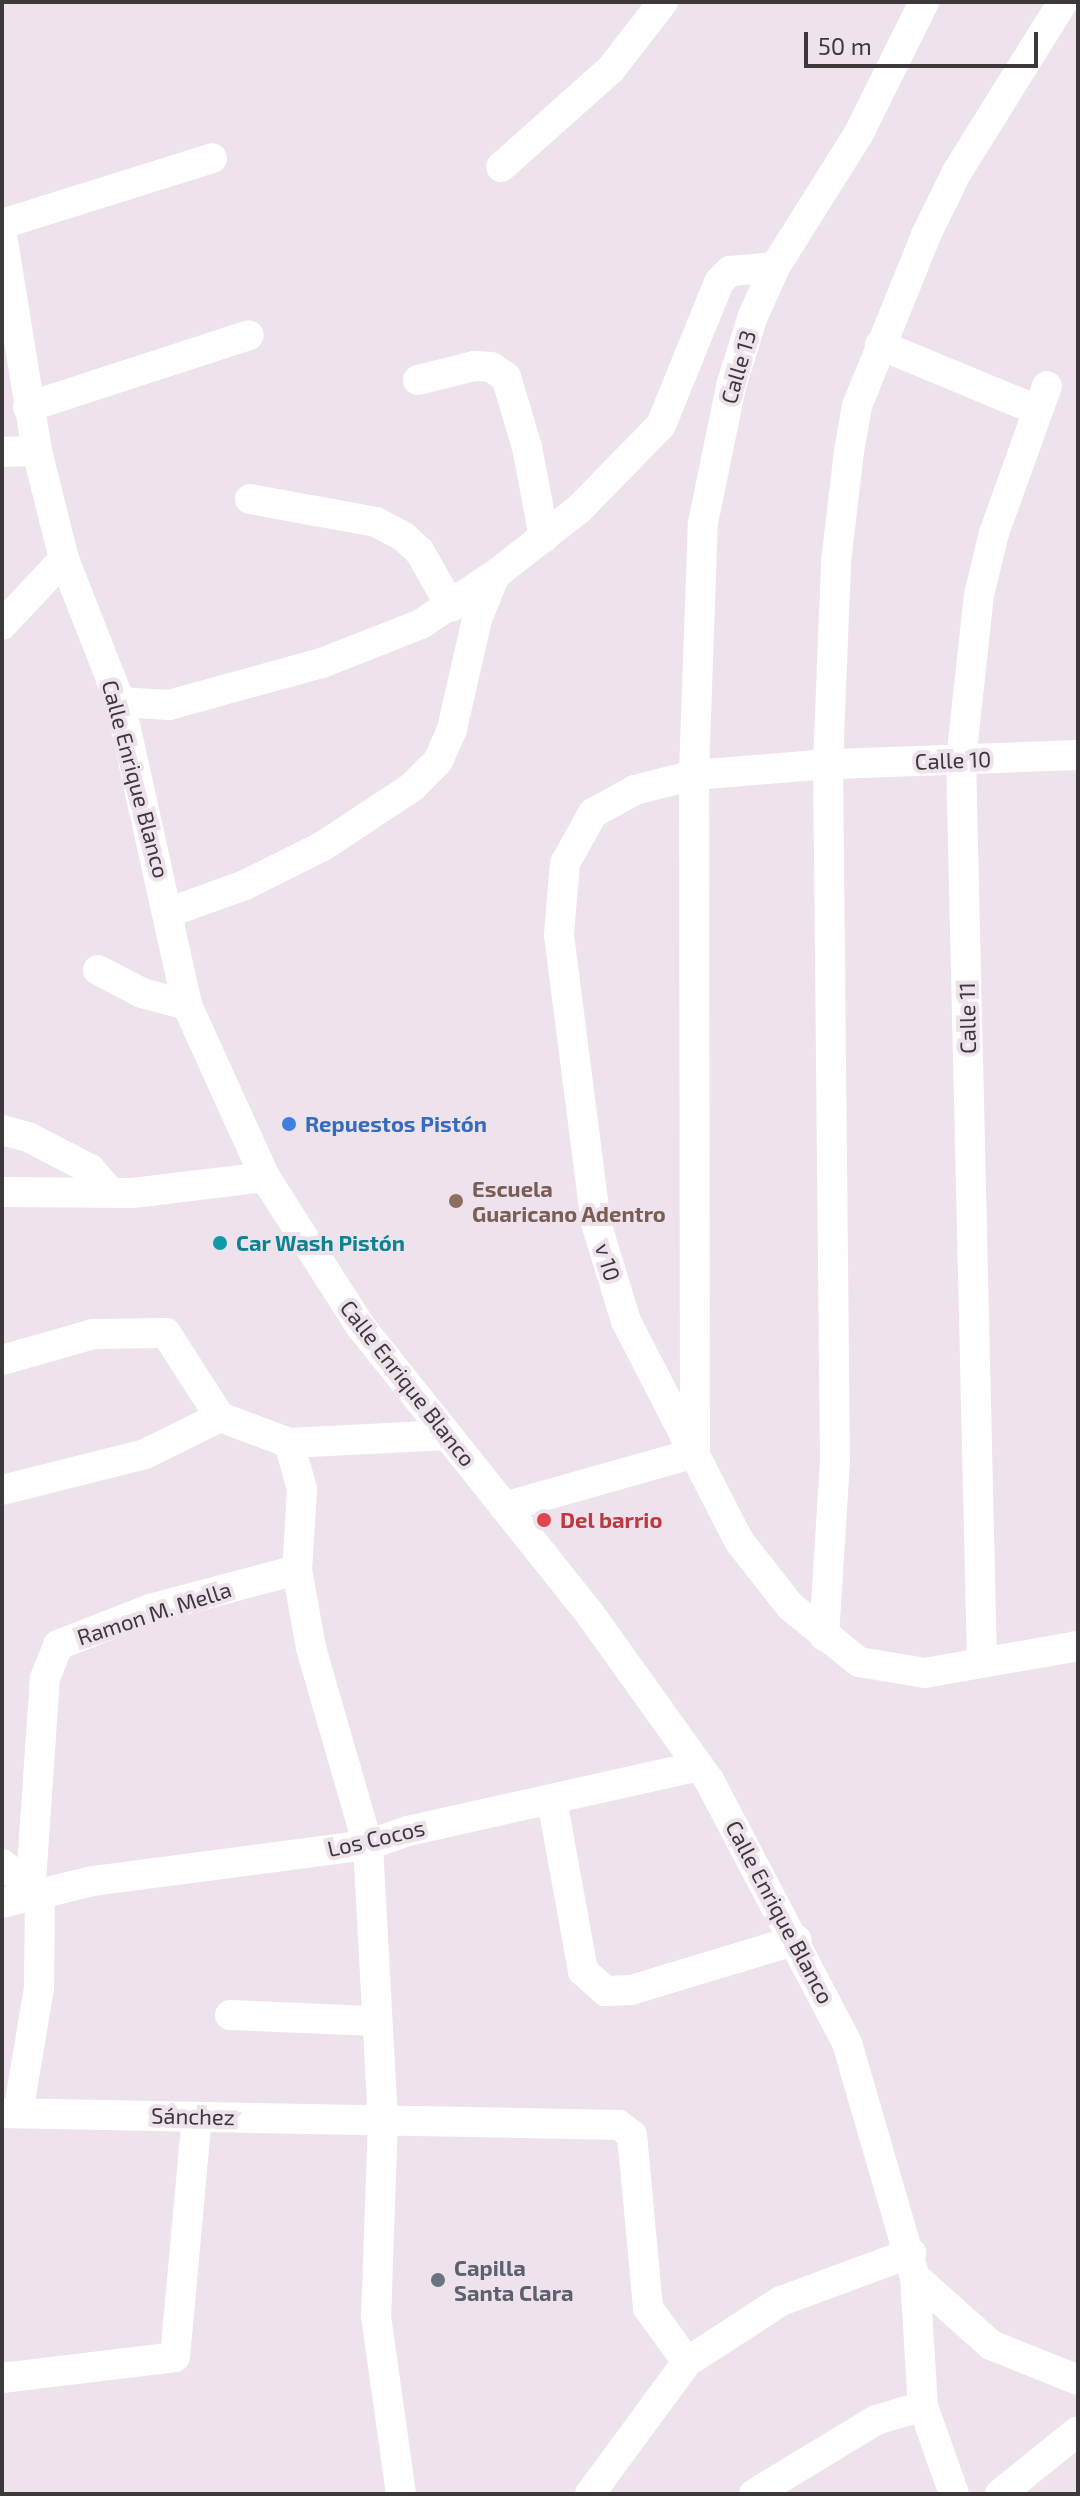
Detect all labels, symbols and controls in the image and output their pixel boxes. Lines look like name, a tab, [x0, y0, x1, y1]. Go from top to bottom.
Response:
scale bar	[808, 16, 1042, 66]
text: 50 m	[818, 31, 872, 60]
street label: Calle 13	[715, 327, 761, 407]
street label: Calle Enrique Blanco	[97, 677, 175, 881]
street label: Calle 10	[914, 745, 992, 775]
street label: Calle 11	[953, 982, 981, 1054]
place label: Repuestos Pistón	[305, 1111, 487, 1137]
marker: Repuestos Pistón	[280, 1115, 298, 1133]
place label: Escuela Guaricano Adentro	[472, 1175, 666, 1226]
marker: Escuela Guaricano Adentro	[447, 1192, 465, 1210]
place label: Car Wash Pistón	[236, 1230, 406, 1256]
marker: Car Wash Pistón	[211, 1234, 229, 1252]
street label: v 10	[590, 1240, 626, 1284]
street label: Calle Enrique Blanco	[335, 1295, 481, 1471]
place label: Del barrio	[560, 1507, 663, 1533]
marker: Del barrio	[535, 1511, 553, 1529]
street label: Ramon M. Mella	[74, 1576, 234, 1650]
street label: Los Cocos	[325, 1814, 427, 1862]
street label: Calle Enrique Blanco	[721, 1816, 839, 2008]
street label: Sánchez	[151, 2102, 235, 2130]
place label: Capilla Santa Clara	[454, 2254, 574, 2306]
marker: Capilla Santa Clara	[429, 2271, 447, 2289]

